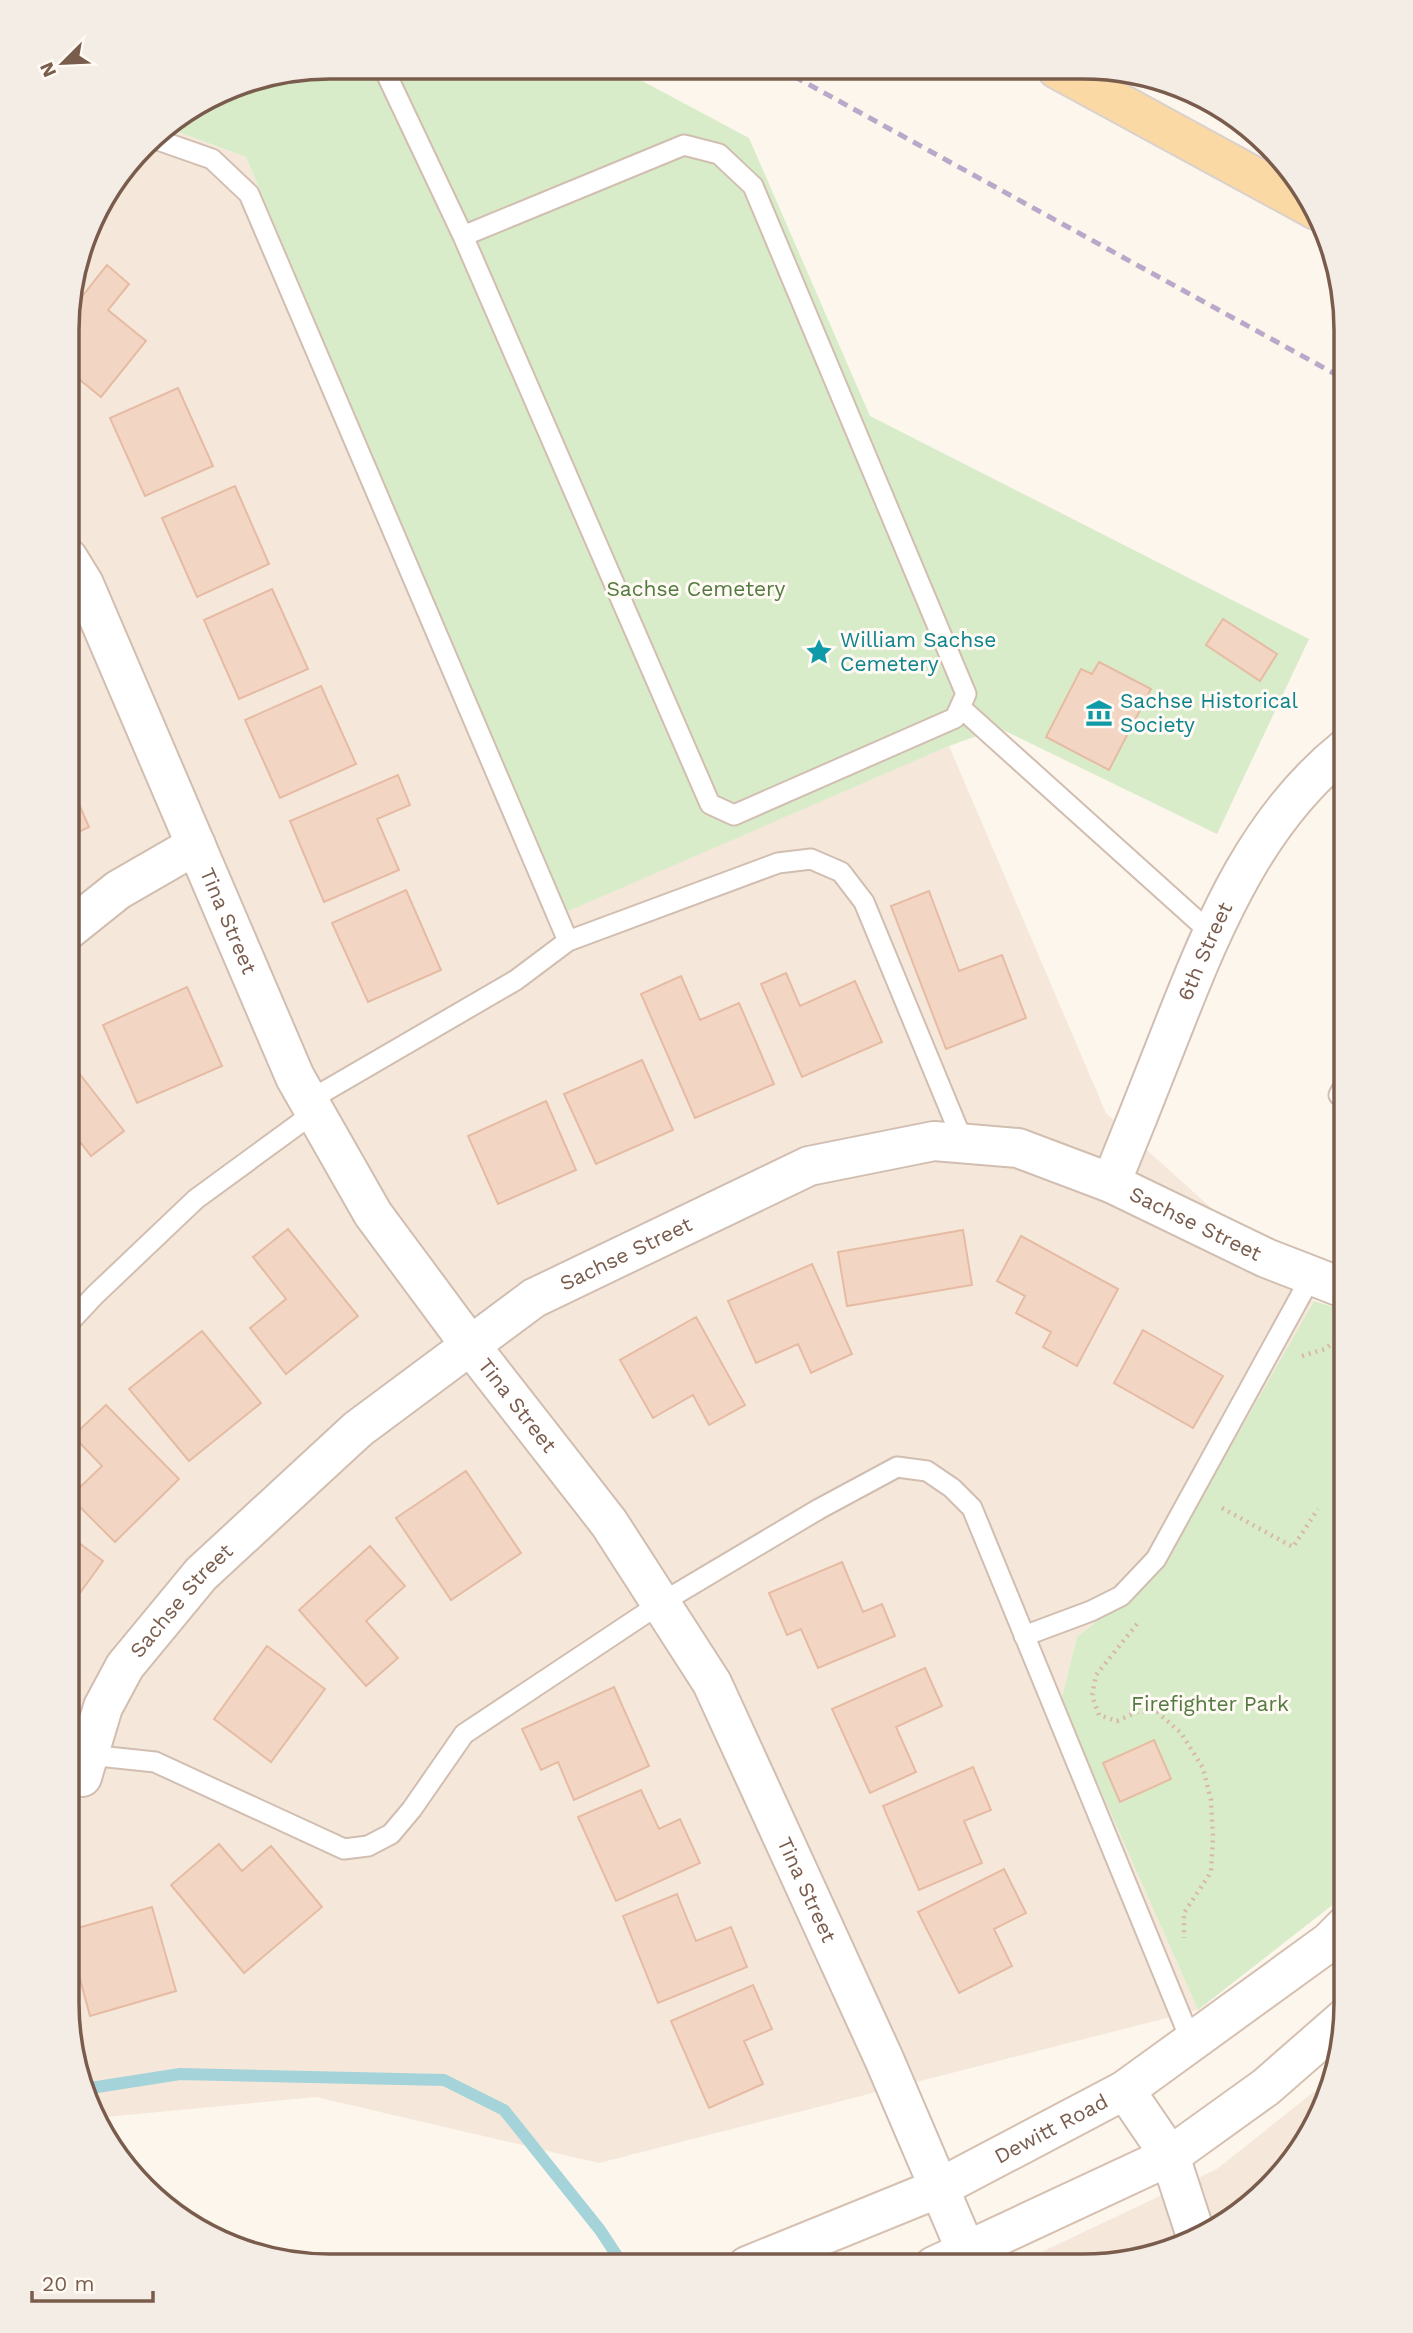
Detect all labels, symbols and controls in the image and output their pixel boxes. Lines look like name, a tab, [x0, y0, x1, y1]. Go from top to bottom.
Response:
north arrow	[28, 28, 98, 98]
text: N	[35, 59, 61, 81]
park label: Sachse Cemetery	[607, 576, 786, 601]
place label: William Sachse Cemetery	[840, 627, 996, 676]
place icon: William Sachse Cemetery	[804, 637, 834, 667]
place label: Sachse Historical Society	[1120, 688, 1299, 737]
museum icon: Sachse Historical Society	[1084, 698, 1114, 728]
street label: Tina Street	[195, 864, 262, 978]
street label: 6th Street	[1172, 898, 1237, 1004]
street label: Sachse Street	[1126, 1181, 1266, 1266]
street label: Sachse Street	[556, 1211, 696, 1296]
street label: Tina Street	[473, 1353, 562, 1457]
street label: Sachse Street	[124, 1538, 238, 1662]
park label: Firefighter Park	[1131, 1691, 1289, 1716]
street label: Tina Street	[772, 1833, 842, 1946]
street label: Dewitt Road	[990, 2088, 1112, 2169]
scale bar	[32, 2260, 152, 2304]
text: 20 m	[42, 2271, 94, 2296]

